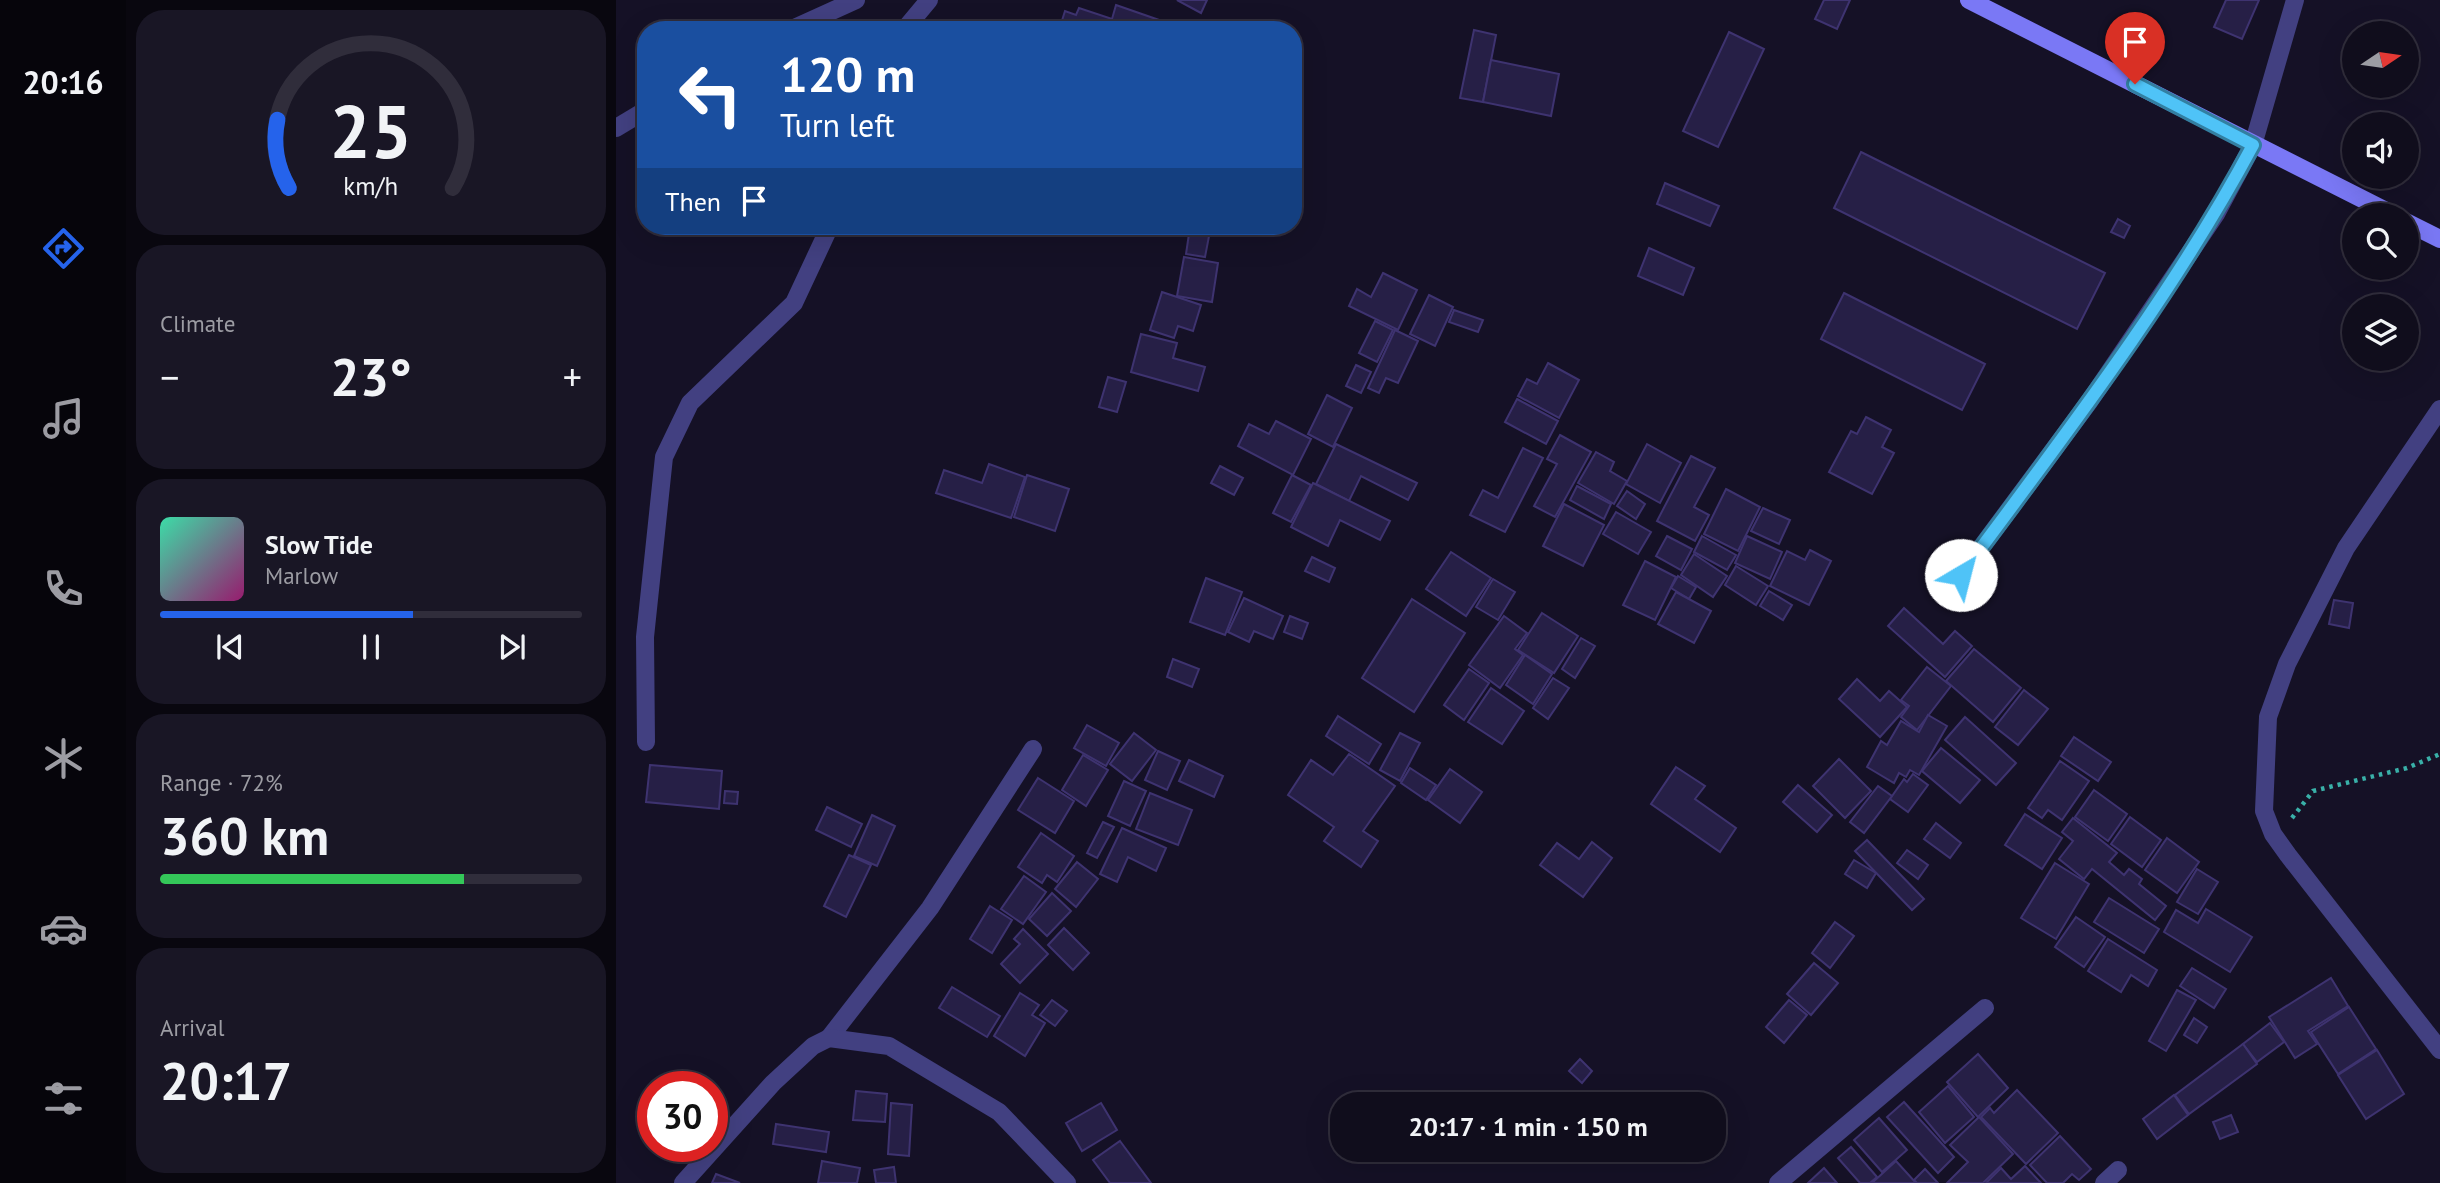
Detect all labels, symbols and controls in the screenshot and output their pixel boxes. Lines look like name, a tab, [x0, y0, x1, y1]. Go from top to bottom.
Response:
pin	[2105, 12.0, 2165, 84]
north arrow	[2342, 21, 2418, 98]
map controls	[2342, 21, 2419, 371]
icon: arrive	[2116, 23, 2154, 61]
text: 120 m	[780, 42, 915, 106]
icon: left	[665, 49, 756, 140]
text: 20:16	[22, 61, 104, 103]
text: 25	[330, 85, 412, 179]
text: Turn left	[780, 104, 895, 146]
button: sound	[2342, 112, 2419, 189]
text: km/h	[344, 170, 398, 202]
icon: arrive	[735, 182, 773, 220]
text: Then	[665, 185, 721, 218]
button: search	[2342, 203, 2419, 280]
icon: directions	[39, 224, 88, 273]
button: layers	[2342, 294, 2419, 371]
text: Climate	[160, 309, 235, 338]
text: 23°	[330, 343, 412, 410]
text: −	[160, 352, 179, 401]
text: +	[563, 352, 582, 401]
icon: music	[39, 394, 88, 443]
text: Slow Tide	[265, 528, 373, 561]
position arrow	[1924, 538, 1998, 612]
text: Marlow	[265, 561, 338, 590]
icon: phone	[39, 564, 88, 613]
icon: previous	[211, 628, 249, 666]
icon: pause	[352, 628, 390, 666]
icon: next	[493, 628, 531, 666]
icon: climate	[39, 734, 88, 783]
text: Range · 72%	[160, 768, 283, 797]
text: 360 km	[160, 802, 329, 869]
icon: car	[39, 904, 88, 953]
text: Arrival	[160, 1013, 224, 1042]
text: 20:17	[160, 1047, 292, 1114]
speed limit sign: 30	[637, 1071, 728, 1162]
icon: filters	[39, 1074, 88, 1123]
text: 20:17 · 1 min · 150 m	[1408, 1110, 1648, 1143]

